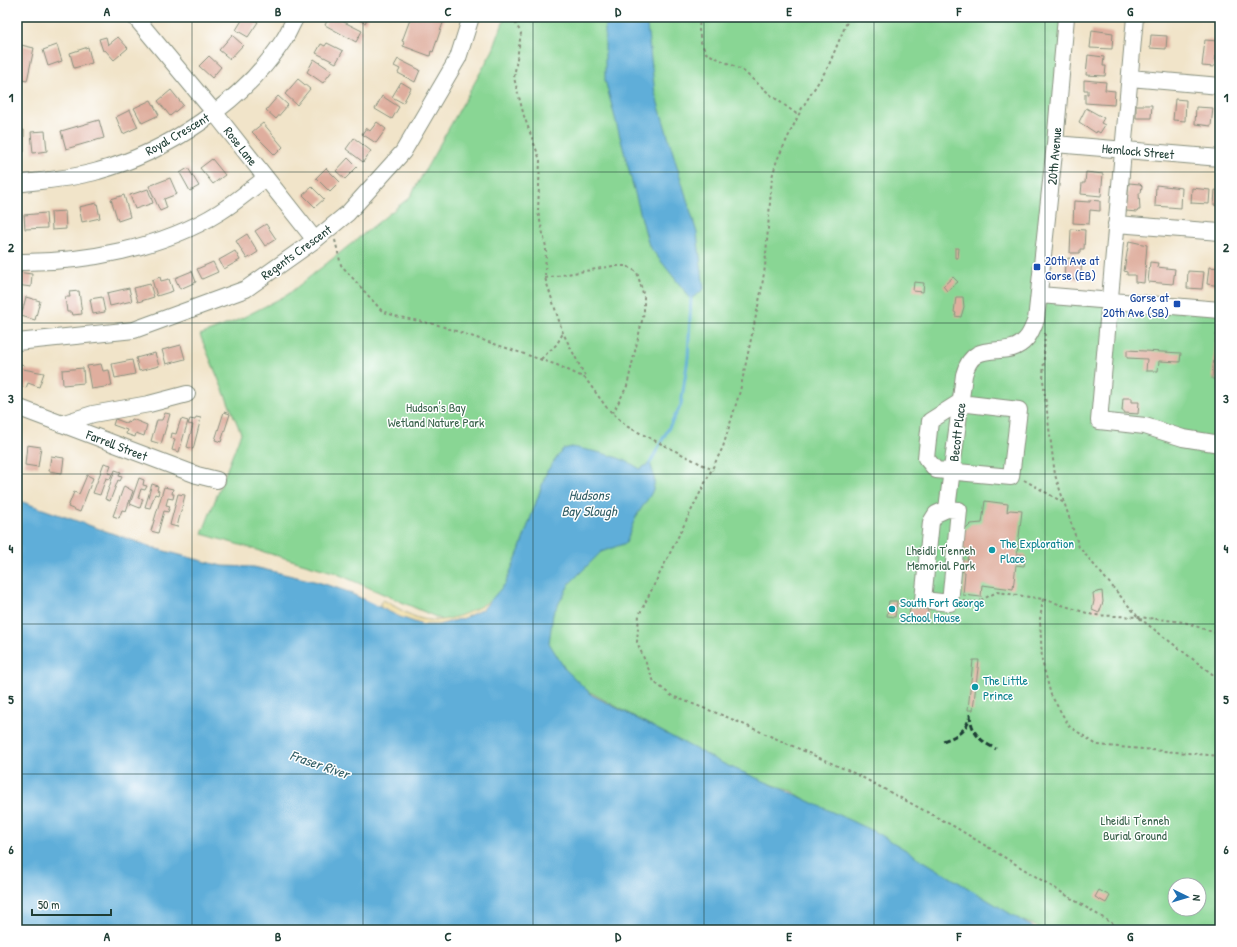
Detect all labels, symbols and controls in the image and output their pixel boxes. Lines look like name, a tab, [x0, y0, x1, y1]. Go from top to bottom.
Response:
text: A	[104, 2, 111, 20]
text: B	[275, 2, 282, 20]
text: C	[444, 2, 452, 20]
text: D	[615, 2, 622, 20]
text: E	[786, 2, 792, 20]
text: F	[956, 2, 963, 20]
text: G	[1127, 2, 1134, 20]
text: 1	[9, 88, 14, 106]
text: 1	[1224, 88, 1229, 106]
street label: Royal Crescent	[142, 108, 213, 160]
street label: Rose Lane	[220, 123, 262, 169]
street label: 20th Avenue	[1043, 126, 1065, 186]
street label: Hemlock Street	[1101, 139, 1175, 163]
street label: Regents Crescent	[257, 220, 335, 284]
text: 2	[8, 238, 15, 256]
text: 2	[1223, 238, 1230, 256]
place label: 20th Ave at Gorse (EB)	[1045, 251, 1100, 284]
marker: 20th Ave at Gorse (EB)	[1032, 262, 1042, 272]
place label: Gorse at 20th Ave (SB)	[1103, 288, 1170, 321]
marker: Gorse at 20th Ave (SB)	[1172, 299, 1182, 309]
text: 3	[8, 389, 14, 407]
text: 3	[1223, 389, 1229, 407]
park label: Hudson's Bay Wetland Nature Park	[388, 398, 485, 431]
street label: Becott Place	[944, 402, 970, 462]
street label: Farrell Street	[83, 425, 151, 465]
water label: Hudsons Bay Slough	[561, 485, 618, 521]
place label: The Exploration Place	[1000, 534, 1074, 567]
text: 4	[9, 539, 14, 557]
text: 4	[1224, 539, 1229, 557]
park label: Lheidli T'enneh Memorial Park	[907, 541, 976, 574]
marker: The Exploration Place	[987, 545, 997, 555]
place label: South Fort George School House	[900, 593, 985, 626]
marker: South Fort George School House	[887, 604, 897, 614]
place label: The Little Prince	[983, 671, 1028, 704]
marker: The Little Prince	[970, 682, 980, 692]
text: 5	[8, 690, 14, 708]
text: 5	[1223, 690, 1229, 708]
water label: Fraser River	[288, 745, 354, 784]
park label: Lheidli T'enneh Burial Ground	[1101, 811, 1170, 844]
text: 6	[8, 840, 14, 858]
text: 6	[1223, 840, 1229, 858]
north arrow	[1167, 877, 1207, 917]
scale bar	[32, 891, 111, 917]
text: N	[1190, 894, 1204, 902]
text: 50 m	[38, 896, 59, 913]
text: A	[104, 927, 111, 945]
text: B	[275, 927, 282, 945]
text: C	[444, 927, 452, 945]
text: D	[615, 927, 622, 945]
text: E	[786, 927, 792, 945]
text: F	[956, 927, 963, 945]
text: G	[1127, 927, 1134, 945]

